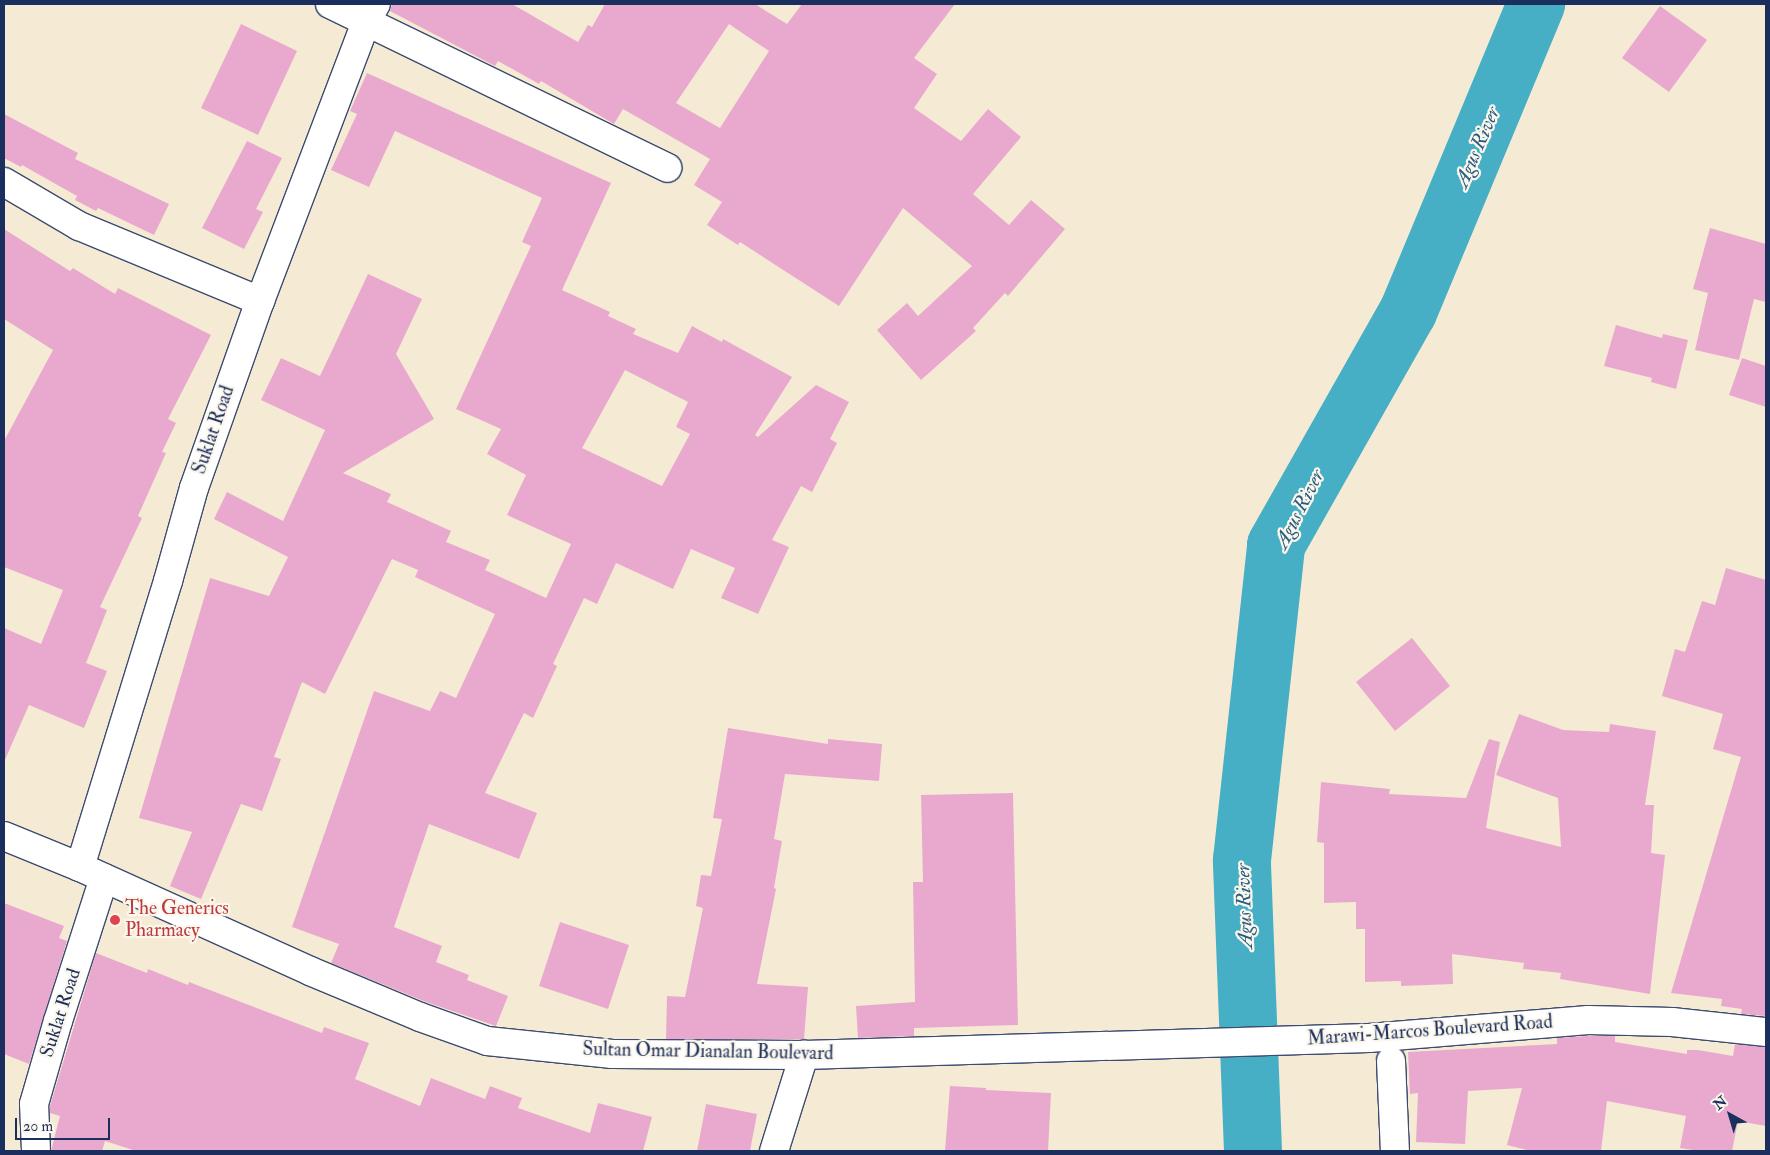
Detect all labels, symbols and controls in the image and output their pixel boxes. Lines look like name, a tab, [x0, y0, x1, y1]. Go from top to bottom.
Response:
water label: Agus River	[1449, 103, 1505, 191]
street label: Suklat Road	[188, 383, 240, 477]
water label: Agus River	[1269, 466, 1329, 552]
water label: Agus River	[1231, 863, 1257, 949]
place label: The Generics Pharmacy	[125, 898, 229, 942]
marker: The Generics Pharmacy	[109, 914, 121, 926]
street label: Suklat Road	[36, 966, 86, 1060]
street label: Marawi-Marcos Boulevard Road	[1306, 1011, 1554, 1051]
street label: Sultan Omar Dianalan Boulevard	[582, 1038, 834, 1066]
north arrow	[1705, 1090, 1755, 1140]
text: N	[1710, 1092, 1730, 1114]
scale bar	[18, 1108, 112, 1140]
text: 20 m	[23, 1117, 53, 1136]

